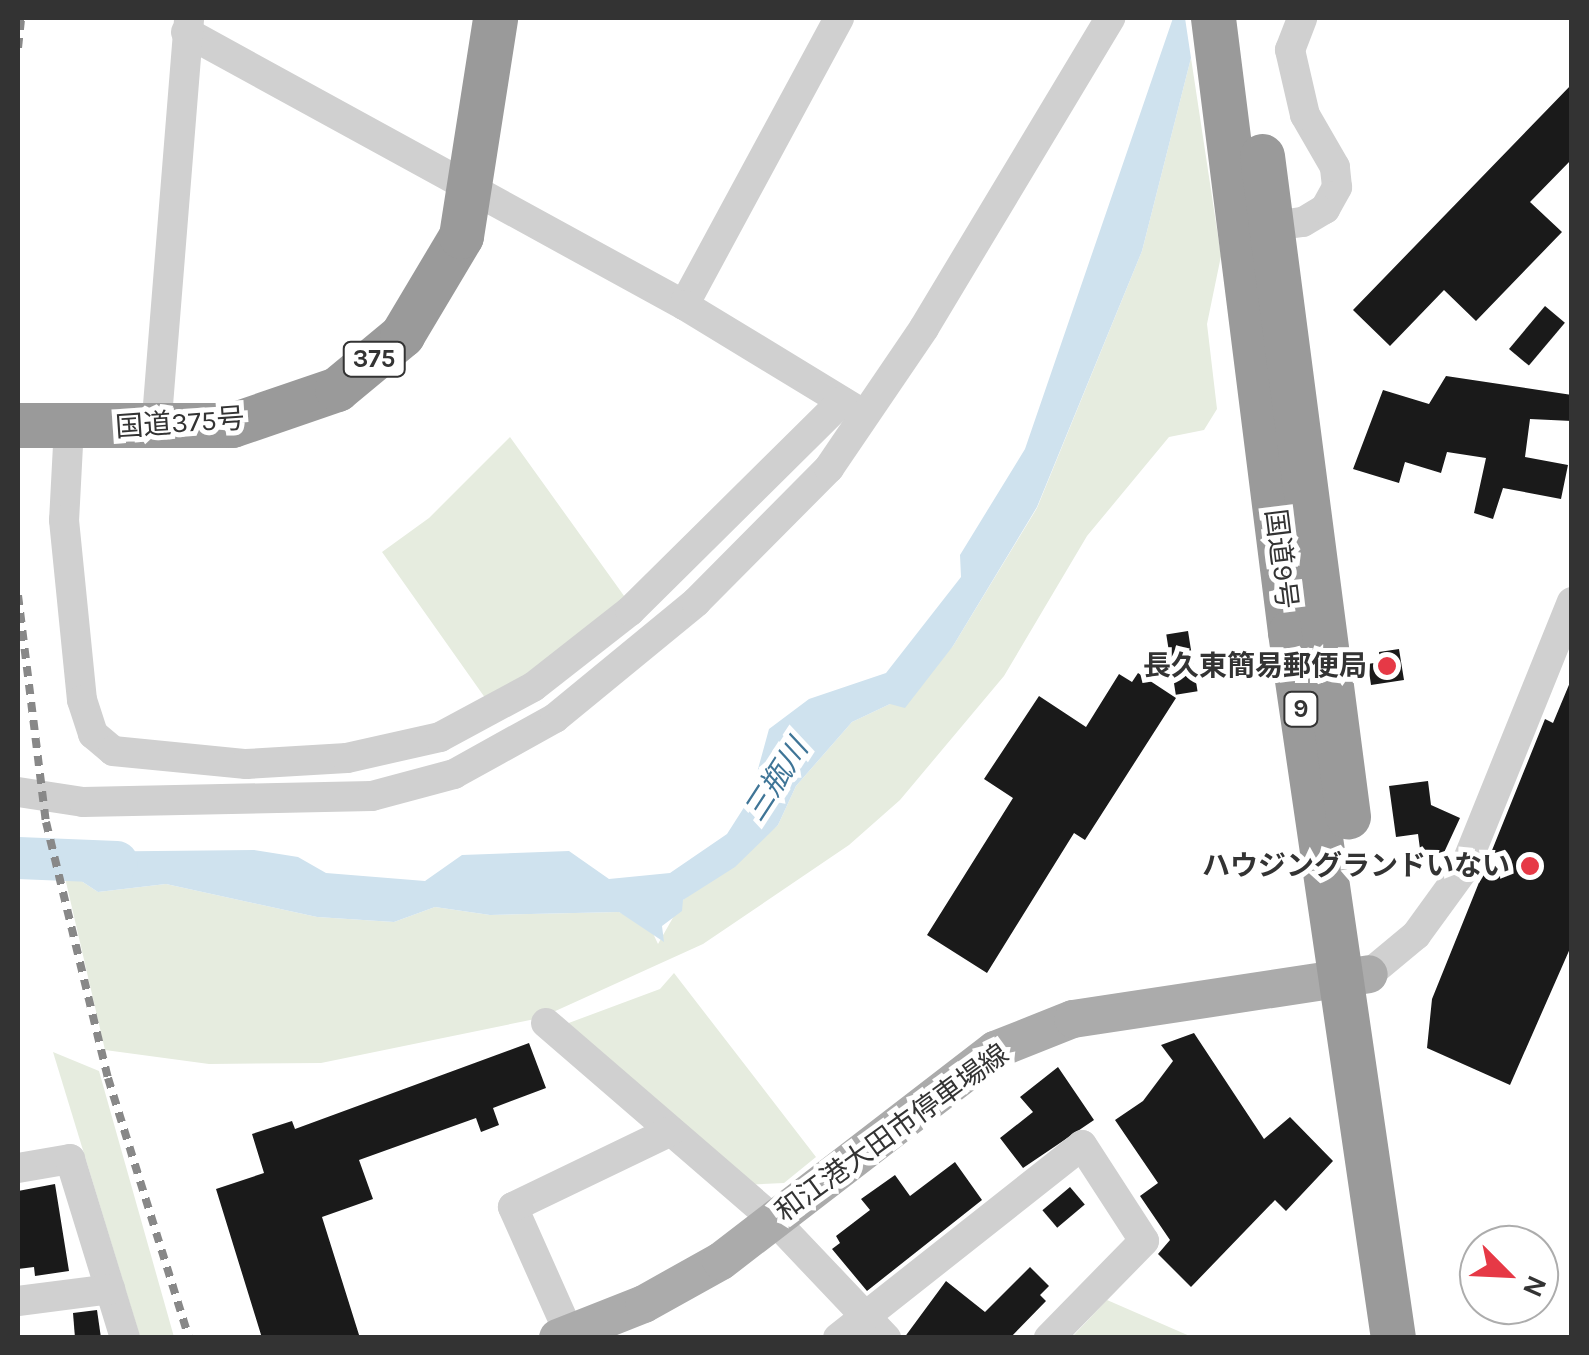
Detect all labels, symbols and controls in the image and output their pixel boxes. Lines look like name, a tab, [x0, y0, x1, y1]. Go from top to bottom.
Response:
road number: 375	[342, 339, 406, 379]
street label: 国道375号	[114, 402, 246, 444]
street label: 国道9号	[1258, 507, 1304, 611]
place label: 長久東簡易郵便局	[1143, 649, 1367, 683]
marker: 長久東簡易郵便局	[1376, 655, 1398, 677]
road number: 9	[1281, 689, 1321, 729]
water label: 三瓶川	[736, 732, 816, 828]
place label: ハウジングランドいない	[1202, 849, 1510, 883]
marker: ハウジングランドいない	[1519, 855, 1541, 877]
street label: 和江港大田市停車場線	[769, 1037, 1015, 1229]
north arrow	[1459, 1225, 1559, 1325]
text: N	[1516, 1271, 1554, 1302]

